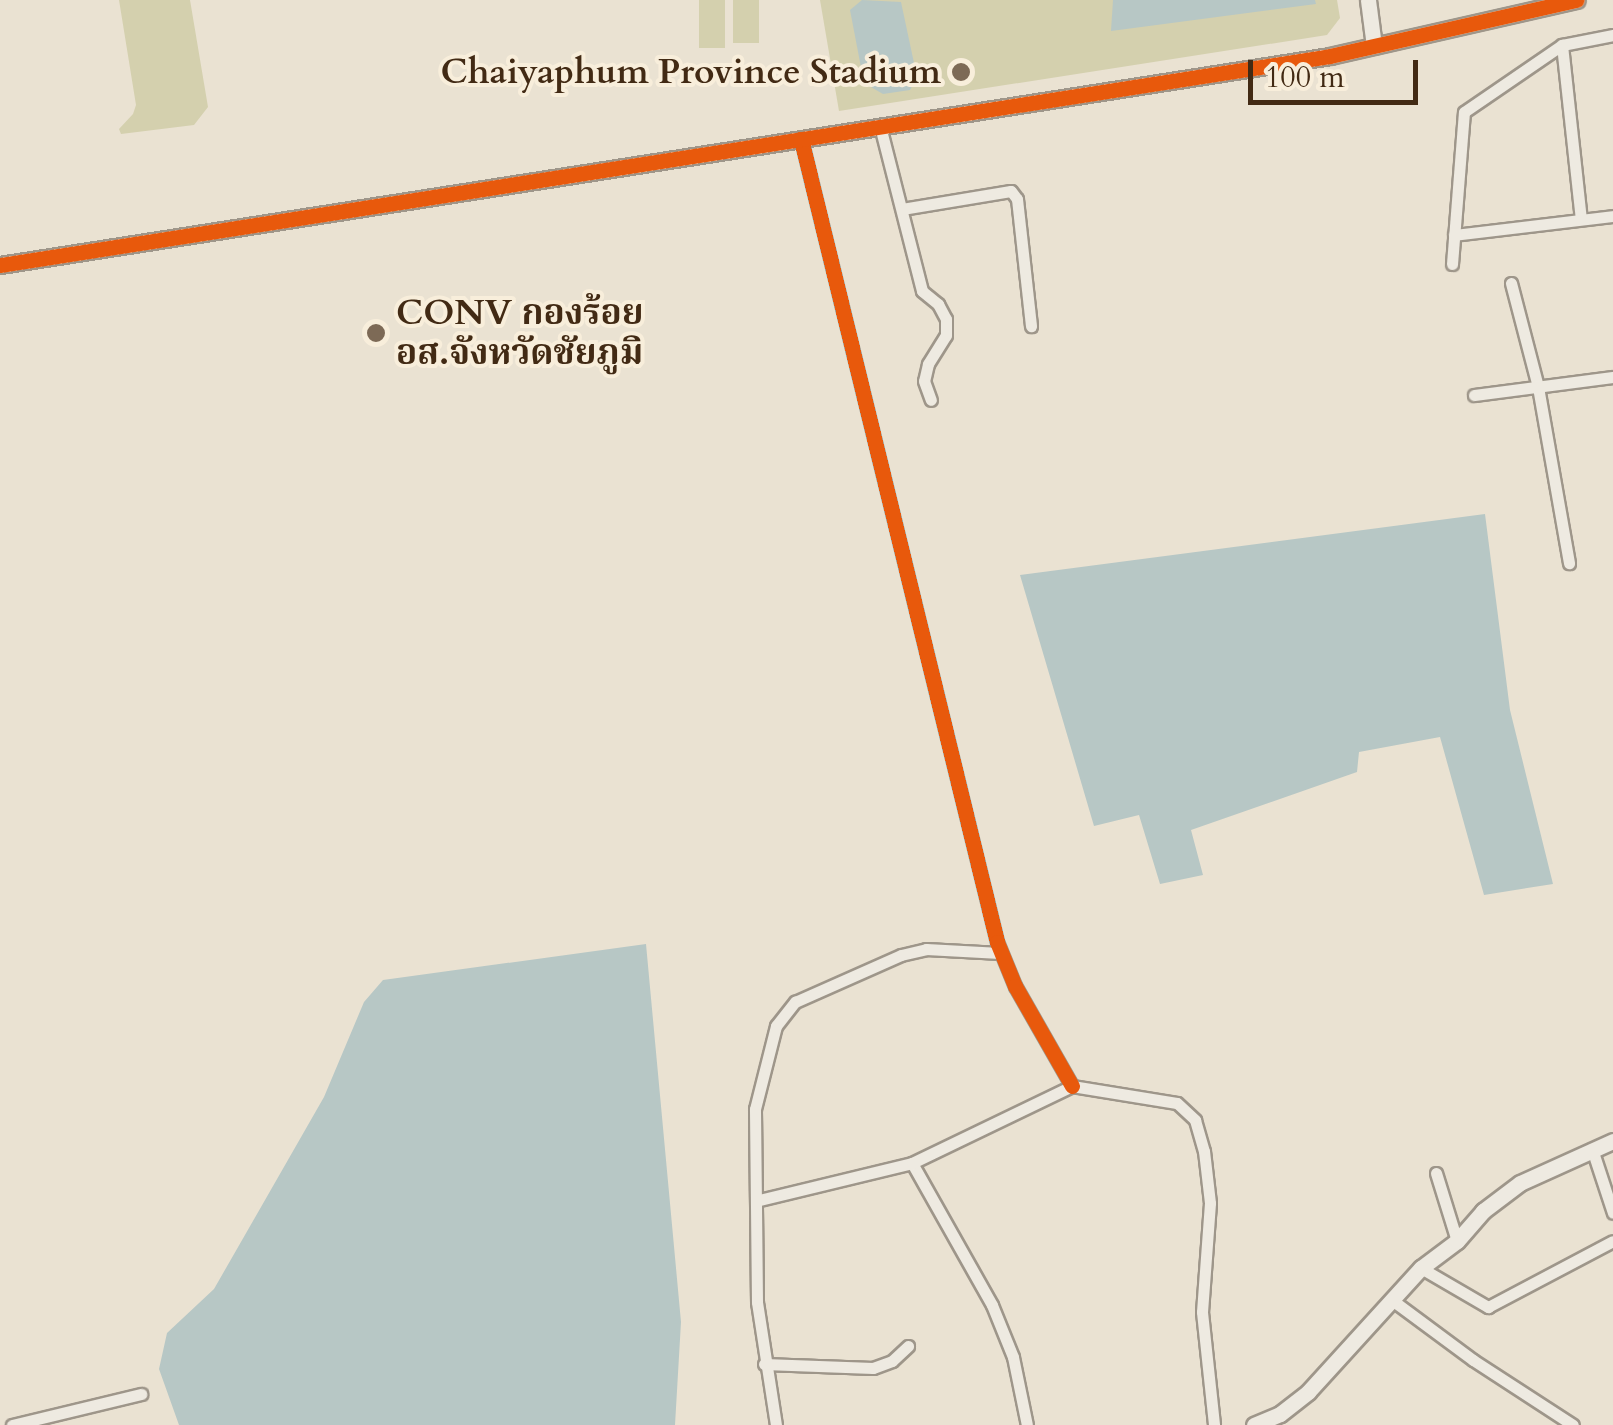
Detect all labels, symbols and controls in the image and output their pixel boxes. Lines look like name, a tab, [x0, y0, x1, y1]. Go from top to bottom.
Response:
scale bar	[1253, 40, 1423, 102]
place label: Chaiyaphum Province Stadium	[441, 51, 941, 93]
text: 100 m	[1265, 57, 1345, 98]
marker: Chaiyaphum Province Stadium	[950, 61, 972, 83]
place label: CONV กองร้อย อส.จังหวัดชัยภูมิ	[396, 292, 644, 374]
marker: CONV กองร้อย อส.จังหวัดชัยภูมิ	[365, 322, 387, 344]

